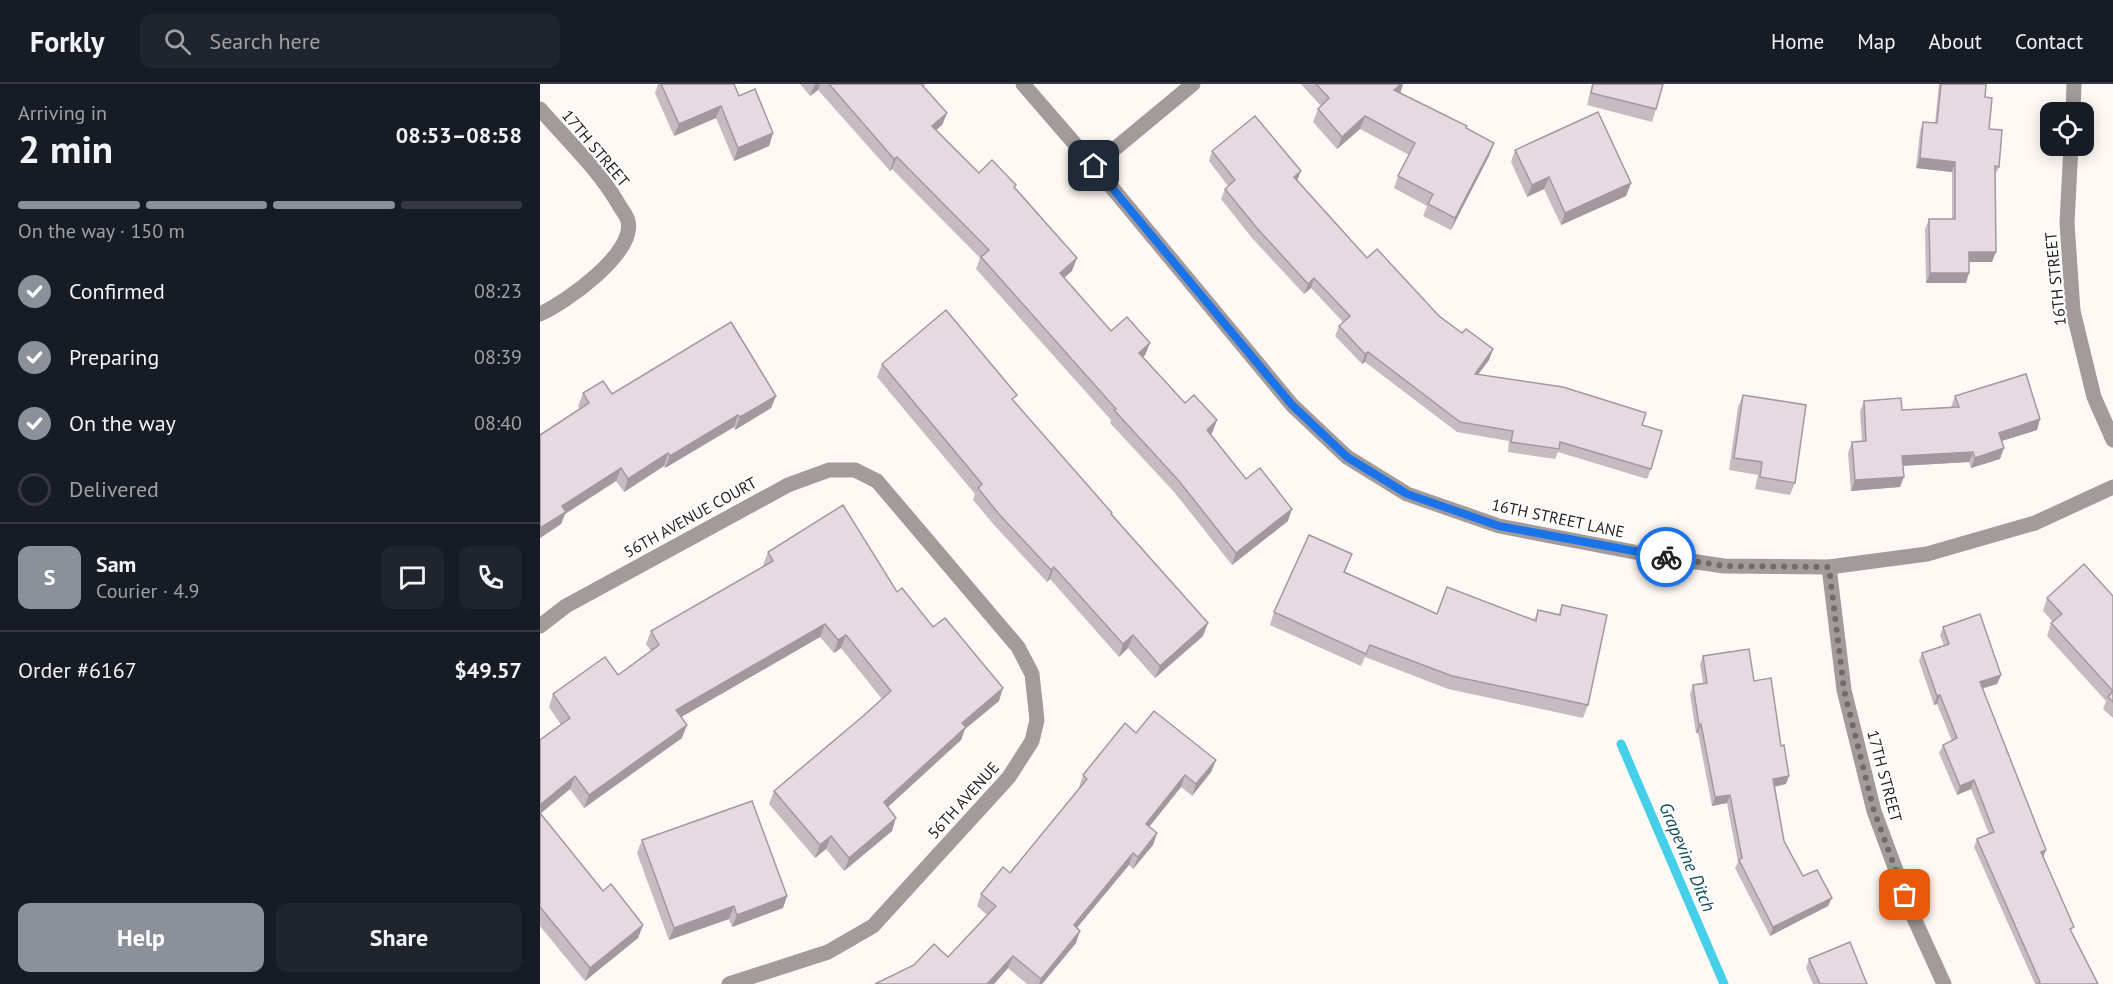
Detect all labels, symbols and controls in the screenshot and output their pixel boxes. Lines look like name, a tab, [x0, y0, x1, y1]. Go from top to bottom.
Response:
search box	[140, 14, 560, 68]
text: Forkly	[30, 23, 104, 60]
icon: search	[161, 25, 194, 58]
text: Search here	[209, 27, 320, 55]
text: Home	[1771, 28, 1824, 55]
text: Map	[1857, 28, 1896, 55]
text: About	[1929, 28, 1982, 55]
text: Contact	[2015, 28, 2083, 55]
text: Arriving in	[18, 100, 107, 126]
map controls	[2040, 102, 2094, 156]
button: locate	[2040, 102, 2094, 156]
street label: 17TH STREET	[558, 105, 634, 191]
text: 08:53–08:58	[396, 121, 522, 149]
text: 2 min	[18, 123, 113, 174]
pin	[1068, 140, 1119, 191]
icon: home	[1077, 149, 1110, 182]
text: On the way · 150 m	[18, 218, 185, 244]
street label: 16TH STREET	[2040, 231, 2070, 327]
icon: check	[18, 275, 51, 308]
text: Confirmed	[69, 277, 165, 305]
text: 08:23	[474, 278, 522, 304]
icon: check	[18, 341, 51, 374]
text: Preparing	[69, 343, 159, 371]
text: 08:39	[474, 344, 522, 370]
icon: check	[18, 407, 51, 440]
text: On the way	[69, 409, 176, 437]
text: 08:40	[474, 410, 522, 436]
street label: 56TH AVENUE COURT	[620, 472, 760, 562]
text: Delivered	[69, 475, 159, 503]
street label: 16TH STREET LANE	[1490, 494, 1626, 542]
courier	[1636, 527, 1696, 587]
icon: bike	[1650, 541, 1683, 574]
button: chat	[381, 546, 444, 609]
button: phone	[459, 546, 522, 609]
text: Sam	[96, 550, 136, 578]
text: S	[44, 563, 55, 591]
text: Courier · 4.9	[96, 578, 199, 604]
text: Order #6167	[18, 656, 137, 684]
text: $49.57	[454, 656, 522, 684]
street label: 17TH STREET	[1863, 728, 1907, 824]
street label: 56TH AVENUE	[923, 757, 1003, 843]
water label: Grapevine Ditch	[1654, 799, 1721, 915]
pin	[1879, 869, 1930, 920]
icon: bag	[1888, 878, 1921, 911]
button: Help	[18, 903, 264, 972]
button: Share	[276, 903, 522, 972]

